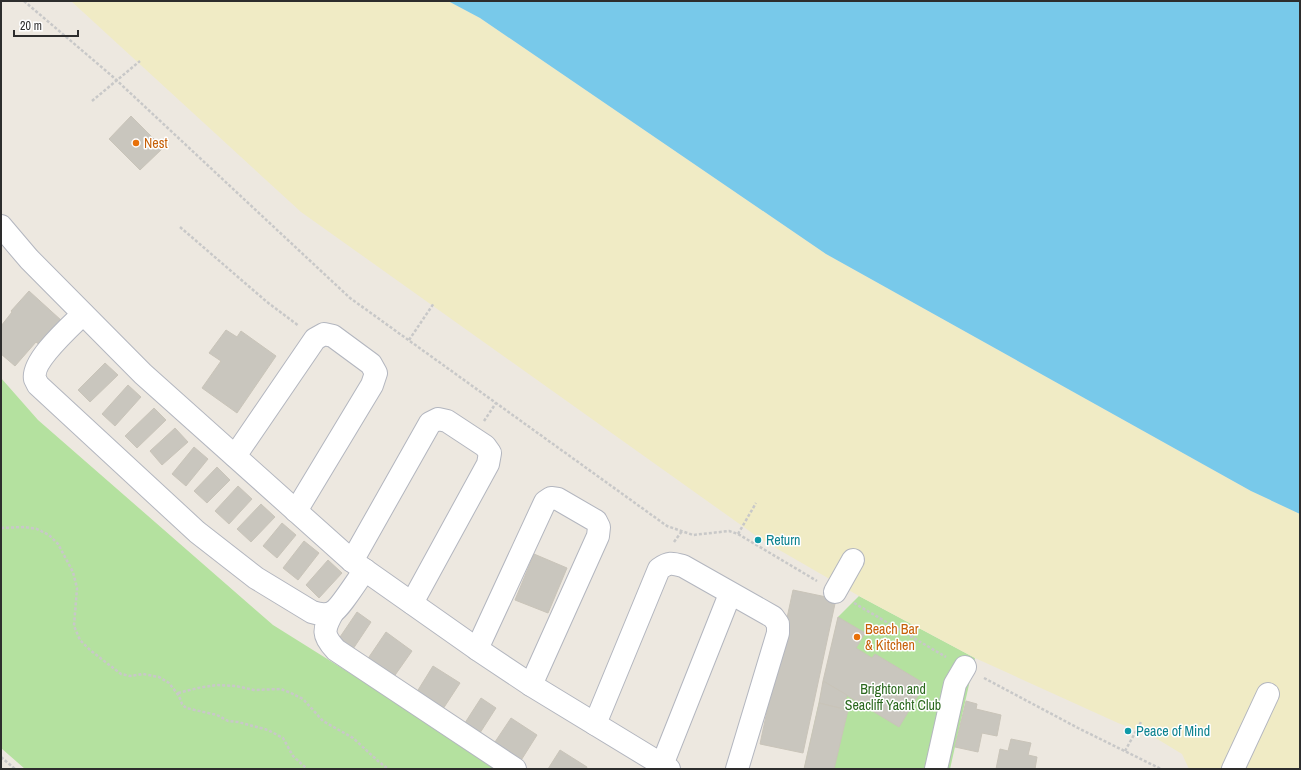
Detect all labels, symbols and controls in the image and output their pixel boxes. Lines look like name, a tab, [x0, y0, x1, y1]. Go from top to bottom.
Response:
scale bar	[14, 12, 78, 38]
text: 20 m	[20, 18, 42, 34]
place label: Nest	[144, 134, 168, 152]
marker: Nest	[131, 138, 141, 148]
place label: Return	[766, 531, 800, 549]
marker: Return	[753, 535, 763, 545]
place label: Beach Bar & Kitchen	[865, 620, 919, 654]
marker: Beach Bar & Kitchen	[852, 632, 862, 642]
park label: Brighton and Seacliff Yacht Club	[845, 680, 941, 714]
place label: Peace of Mind	[1136, 722, 1210, 740]
marker: Peace of Mind	[1123, 726, 1133, 736]

